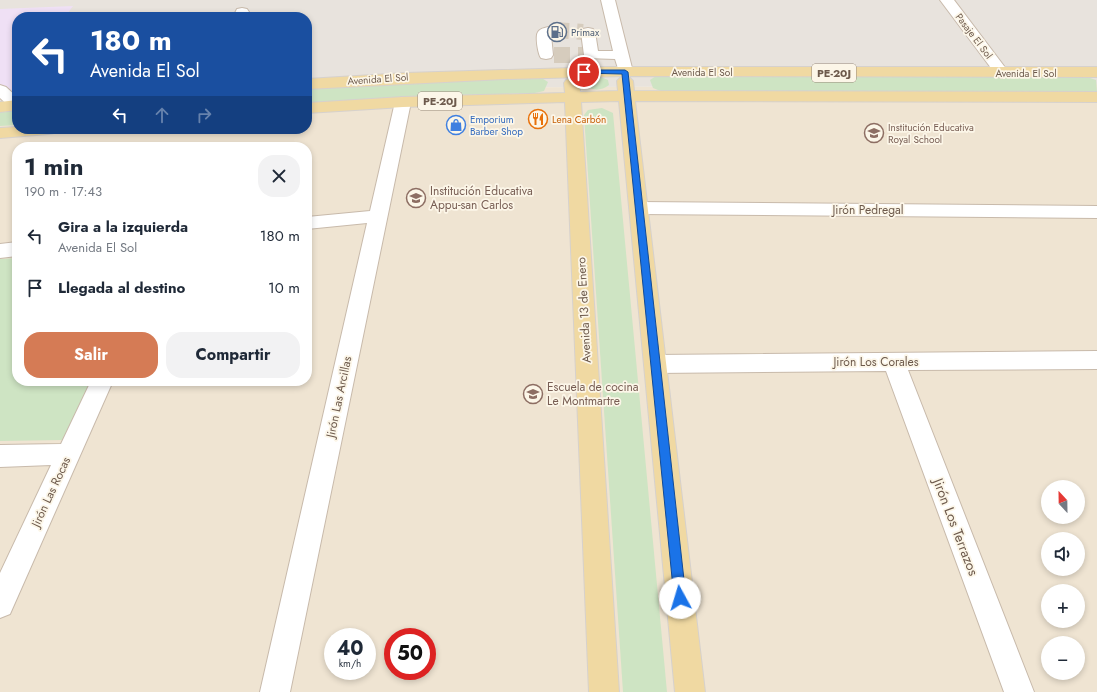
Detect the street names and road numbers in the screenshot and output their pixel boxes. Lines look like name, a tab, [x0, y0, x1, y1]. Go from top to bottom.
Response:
street label: Pasaje El Sol	[952, 10, 996, 62]
road number: PE-20J	[812, 64, 856, 82]
street label: Avenida El Sol	[672, 65, 732, 80]
street label: Avenida El Sol	[996, 66, 1056, 81]
street label: Avenida El Sol	[347, 69, 409, 89]
road number: PE-20J	[418, 92, 462, 110]
street label: Jirón Pedregal	[830, 201, 904, 219]
street label: Avenida 13 de Enero	[572, 256, 596, 363]
street label: Jirón Los Corales	[831, 353, 919, 371]
street label: Jirón Las Arcillas	[321, 354, 356, 441]
street label: Jirón Las Rocas	[26, 454, 75, 532]
street label: Jirón Los Terrazos	[928, 474, 984, 579]

